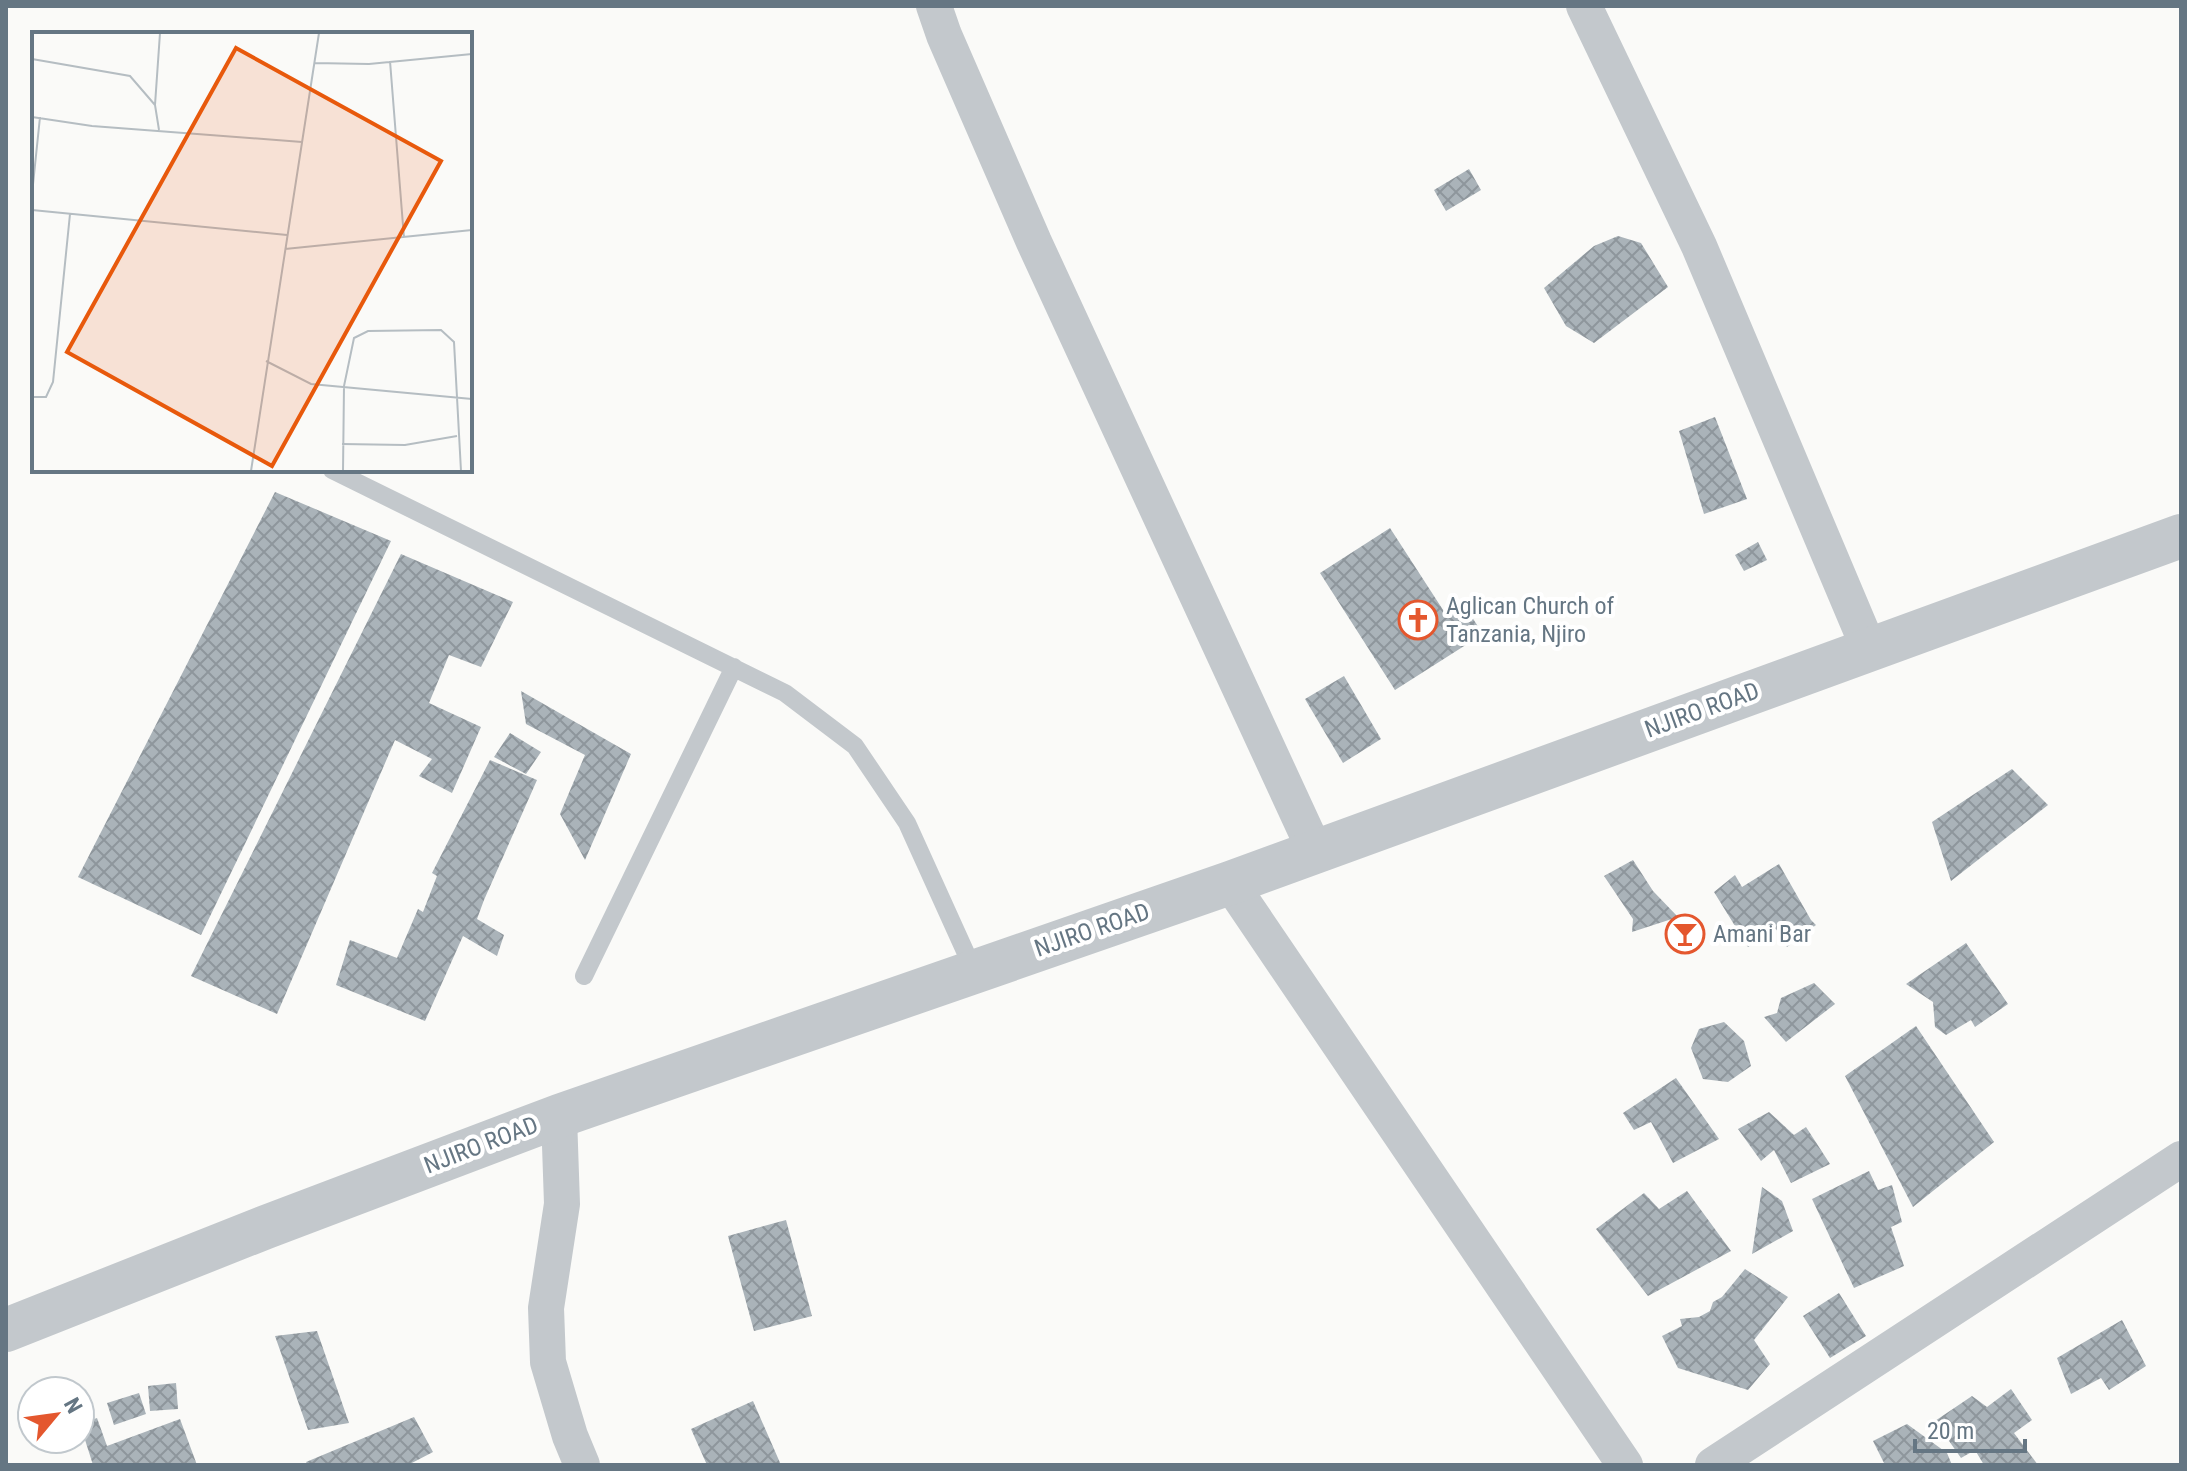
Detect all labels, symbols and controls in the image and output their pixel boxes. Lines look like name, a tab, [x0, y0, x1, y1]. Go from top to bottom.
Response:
inset map	[32, 32, 472, 472]
place label: Aglican Church of Tanzania, Njiro	[1446, 592, 1615, 648]
church icon: Aglican Church of Tanzania, Njiro	[1397, 599, 1439, 641]
street label: NJIRO ROAD	[1641, 676, 1763, 744]
street label: NJIRO ROAD	[1031, 897, 1153, 963]
bar icon: Amani Bar	[1664, 913, 1706, 955]
place label: Amani Bar	[1713, 920, 1811, 948]
street label: NJIRO ROAD	[420, 1110, 542, 1180]
north arrow	[16, 1375, 96, 1455]
text: N	[59, 1394, 87, 1418]
scale bar	[1915, 1403, 2025, 1453]
text: 20 m	[1927, 1417, 1974, 1445]

